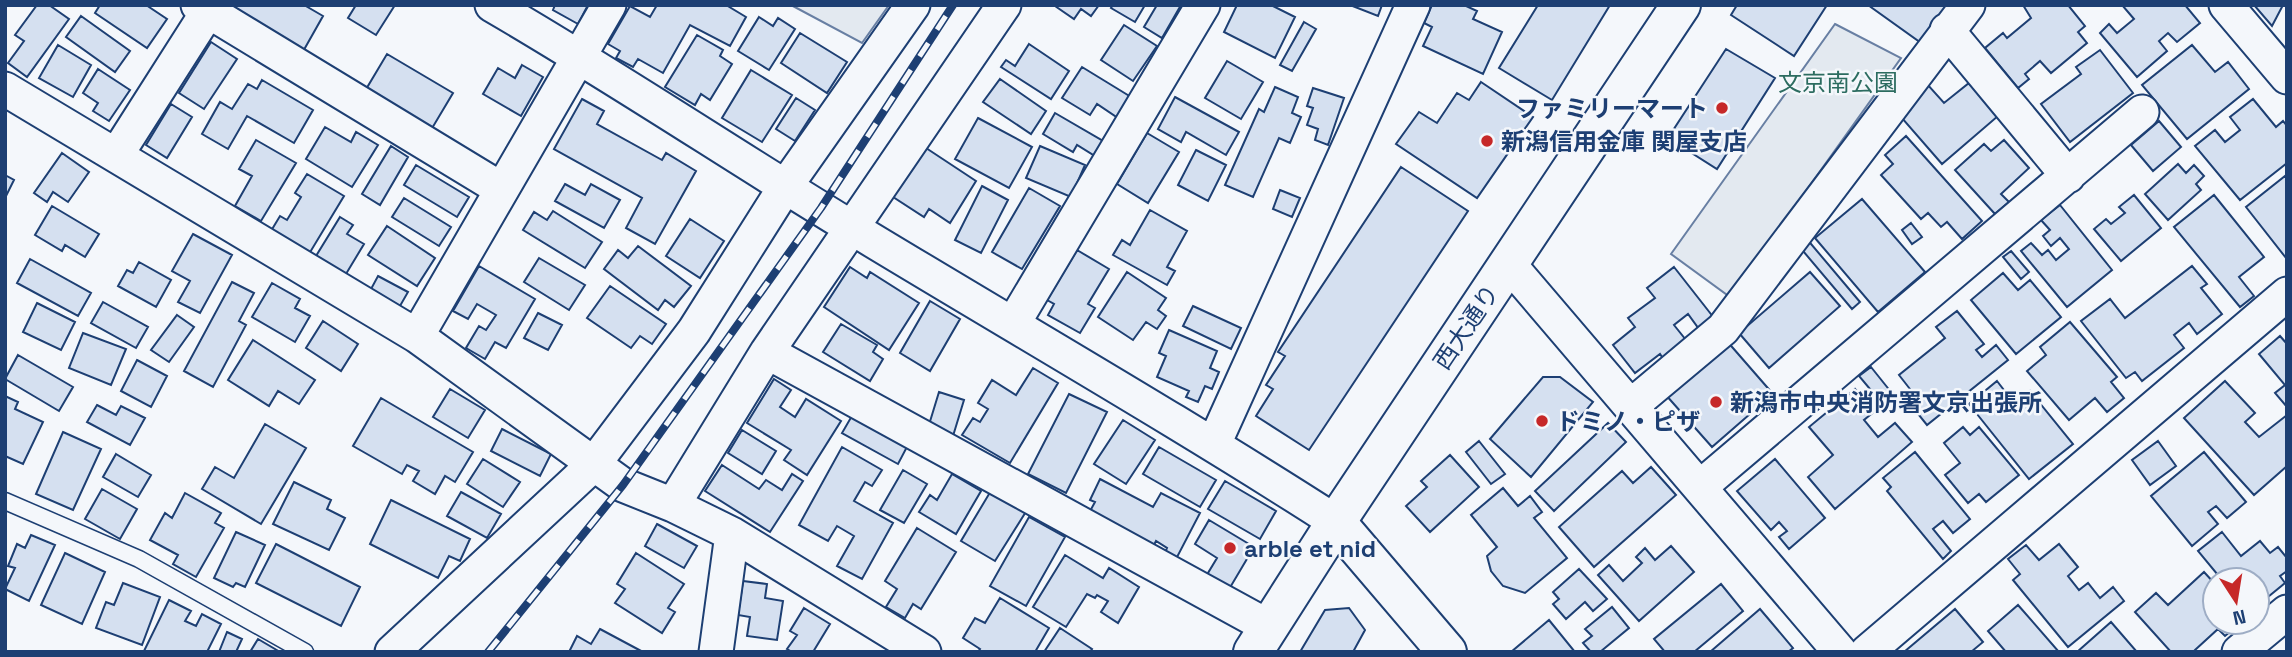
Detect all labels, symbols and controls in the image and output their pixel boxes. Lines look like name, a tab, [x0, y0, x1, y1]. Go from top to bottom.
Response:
park label: 文京南公園	[1778, 67, 1898, 98]
place label: ファミリーマート	[1516, 93, 1708, 124]
marker: ファミリーマート	[1714, 100, 1730, 116]
place label: 新潟信用金庫 関屋支店	[1501, 126, 1747, 157]
marker: 新潟信用金庫 関屋支店	[1479, 133, 1495, 149]
street label: 西大通り	[1426, 279, 1506, 375]
place label: 新潟市中央消防署文京出張所	[1730, 387, 2042, 418]
marker: 新潟市中央消防署文京出張所	[1708, 394, 1724, 410]
place label: ドミノ・ピザ	[1556, 406, 1700, 437]
marker: ドミノ・ピザ	[1534, 413, 1550, 429]
place label: arble et nid	[1244, 533, 1376, 564]
marker: arble et nid	[1222, 540, 1238, 556]
north arrow	[2201, 566, 2271, 636]
text: N	[2231, 604, 2248, 631]

